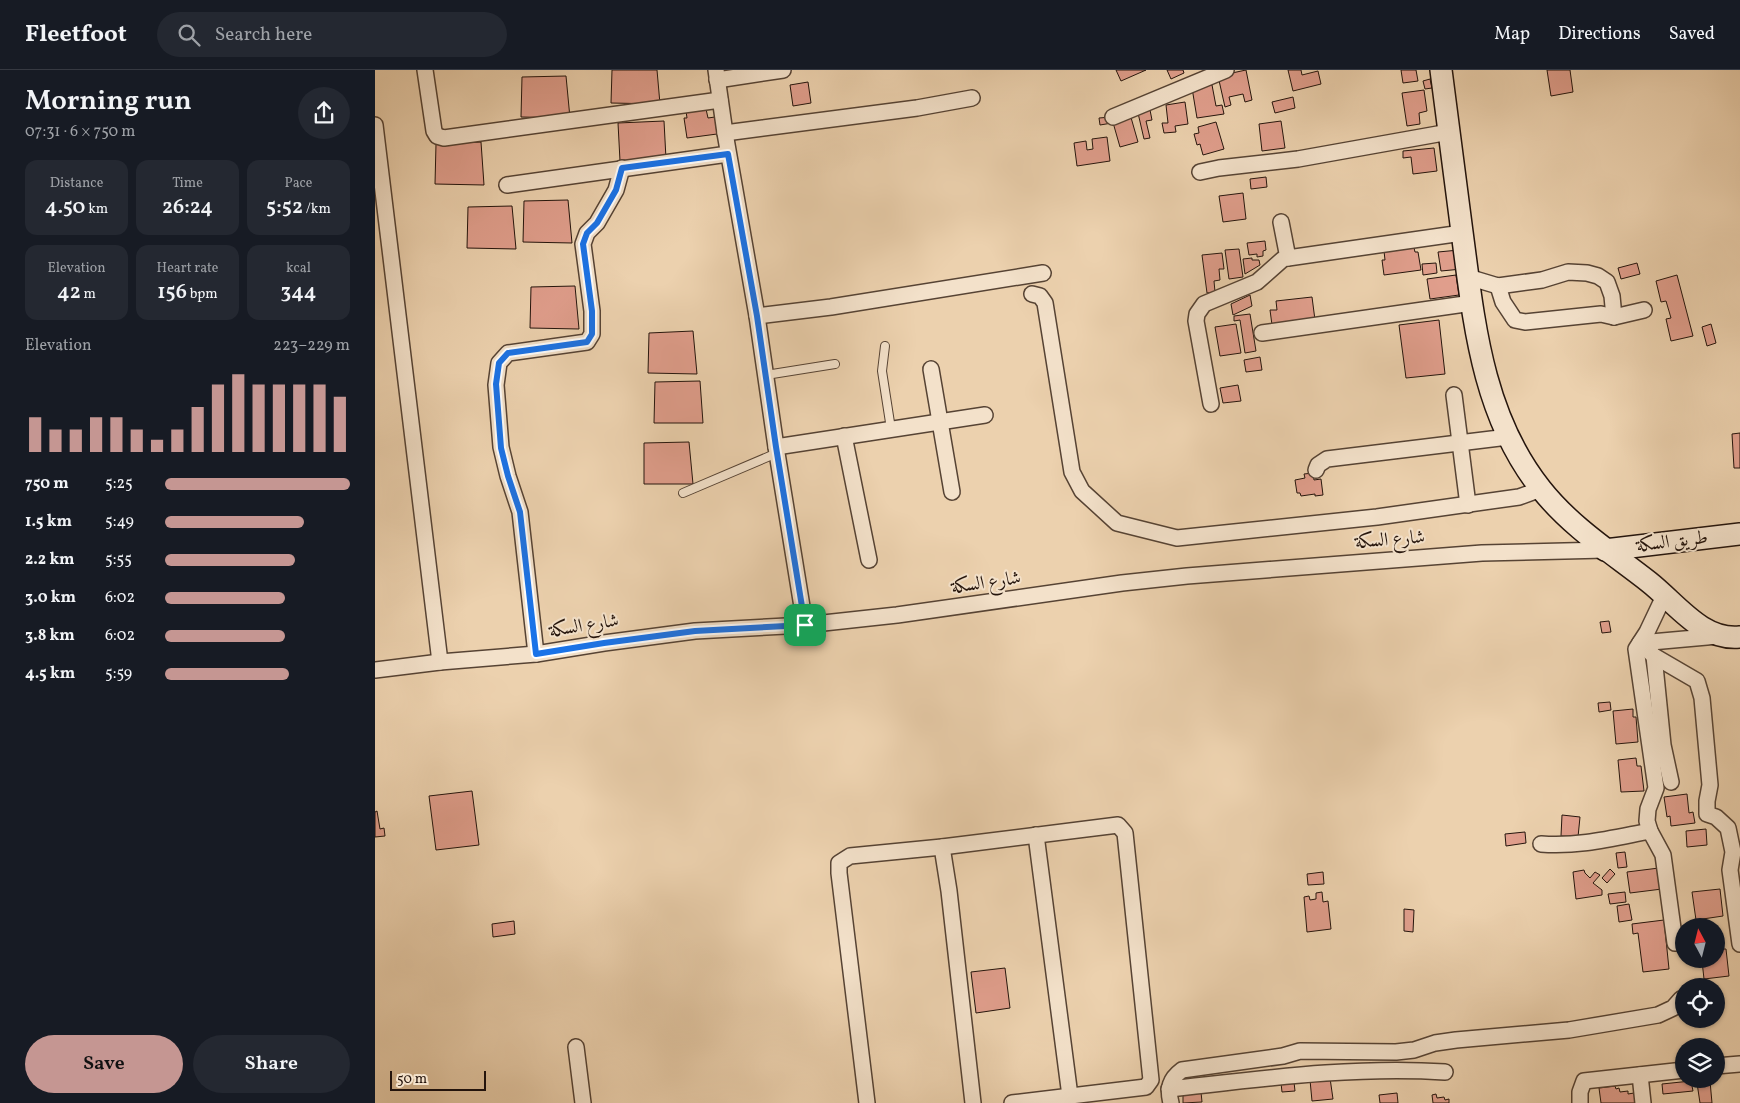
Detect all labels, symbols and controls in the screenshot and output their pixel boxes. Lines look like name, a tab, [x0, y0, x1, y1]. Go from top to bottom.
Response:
search box	[157, 12, 507, 57]
text: Fleetfoot	[25, 18, 127, 52]
icon: search	[175, 21, 203, 49]
text: Search here	[215, 22, 312, 48]
text: Map	[1494, 22, 1530, 47]
text: Directions	[1558, 22, 1641, 47]
text: Saved	[1669, 22, 1715, 47]
text: Morning run	[25, 82, 192, 121]
button: share	[298, 87, 350, 139]
text: 07:31 · 6 × 750 m	[25, 121, 136, 143]
text: Distance	[50, 174, 103, 193]
text: Time	[172, 174, 203, 193]
text: Pace	[285, 174, 313, 193]
text: 4.50	[45, 193, 85, 222]
text: 26:24	[162, 193, 213, 222]
text: 5:52	[266, 193, 303, 222]
text: km	[85, 200, 108, 219]
text: /km	[303, 200, 331, 219]
text: Elevation	[47, 259, 106, 278]
text: Heart rate	[157, 259, 218, 278]
text: kcal	[286, 259, 311, 278]
text: 42	[57, 278, 81, 307]
text: 156	[157, 278, 187, 307]
text: 344	[280, 278, 317, 307]
text: m	[81, 285, 96, 304]
text: bpm	[187, 285, 218, 304]
text: Elevation	[25, 335, 92, 357]
text: 223–229 m	[273, 335, 350, 357]
text: 750 m	[25, 473, 69, 495]
text: 5:25	[105, 473, 133, 495]
text: 1.5 km	[25, 511, 72, 533]
text: 5:49	[105, 511, 134, 533]
street label: شارع السكة	[1353, 525, 1426, 556]
street label: طريق السكة	[1634, 525, 1709, 559]
text: 2.2 km	[25, 549, 75, 571]
text: 5:55	[105, 549, 132, 571]
street label: شارع السكة	[948, 565, 1023, 602]
text: 3.0 km	[25, 587, 76, 609]
text: 6:02	[105, 587, 135, 609]
pin	[784, 604, 826, 646]
street label: شارع السكة	[546, 608, 621, 645]
icon: arrive	[791, 611, 819, 639]
text: 3.8 km	[25, 625, 75, 647]
text: 6:02	[105, 625, 135, 647]
text: 4.5 km	[25, 663, 75, 685]
text: 5:59	[105, 663, 132, 685]
north arrow	[1675, 918, 1725, 968]
map controls	[1675, 918, 1725, 1088]
button: locate	[1675, 978, 1725, 1028]
button: Save	[25, 1035, 183, 1093]
button: Share	[193, 1035, 350, 1093]
button: layers	[1675, 1038, 1725, 1088]
scale bar	[390, 1068, 486, 1091]
text: 50 m	[397, 1070, 427, 1089]

